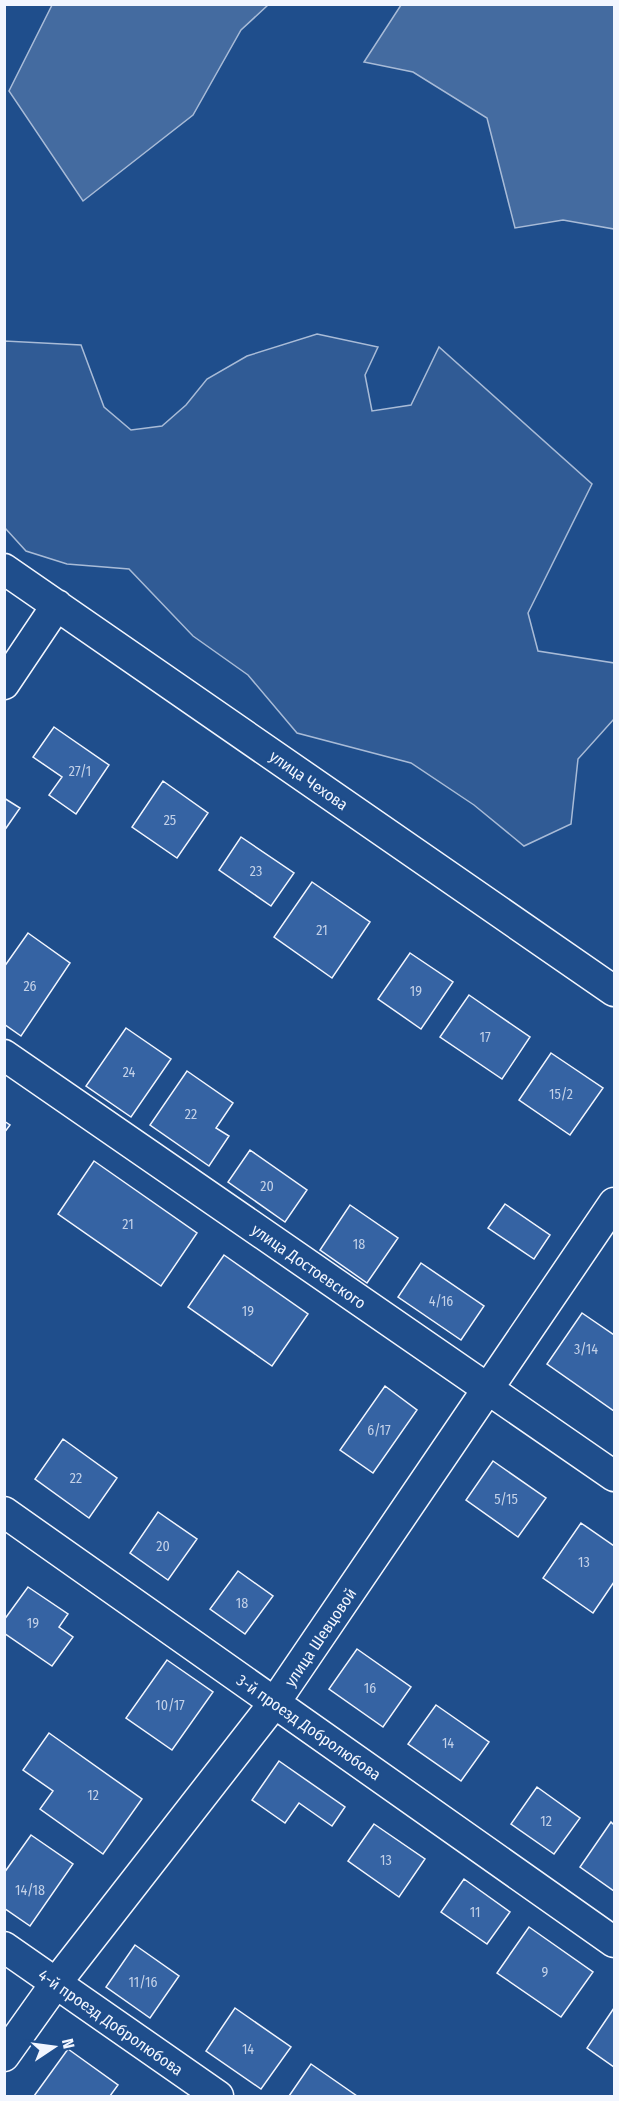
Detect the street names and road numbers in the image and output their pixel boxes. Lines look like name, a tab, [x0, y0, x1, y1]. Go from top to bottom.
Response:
street label: улица Чехова	[266, 746, 352, 814]
street label: улица Достоевского	[248, 1220, 370, 1313]
street label: улица Шевцовой	[280, 1584, 360, 1690]
street label: 3-й проезд Добролюбова	[233, 1670, 385, 1784]
street label: 4-й проезд Добролюбова	[35, 1965, 187, 2080]

